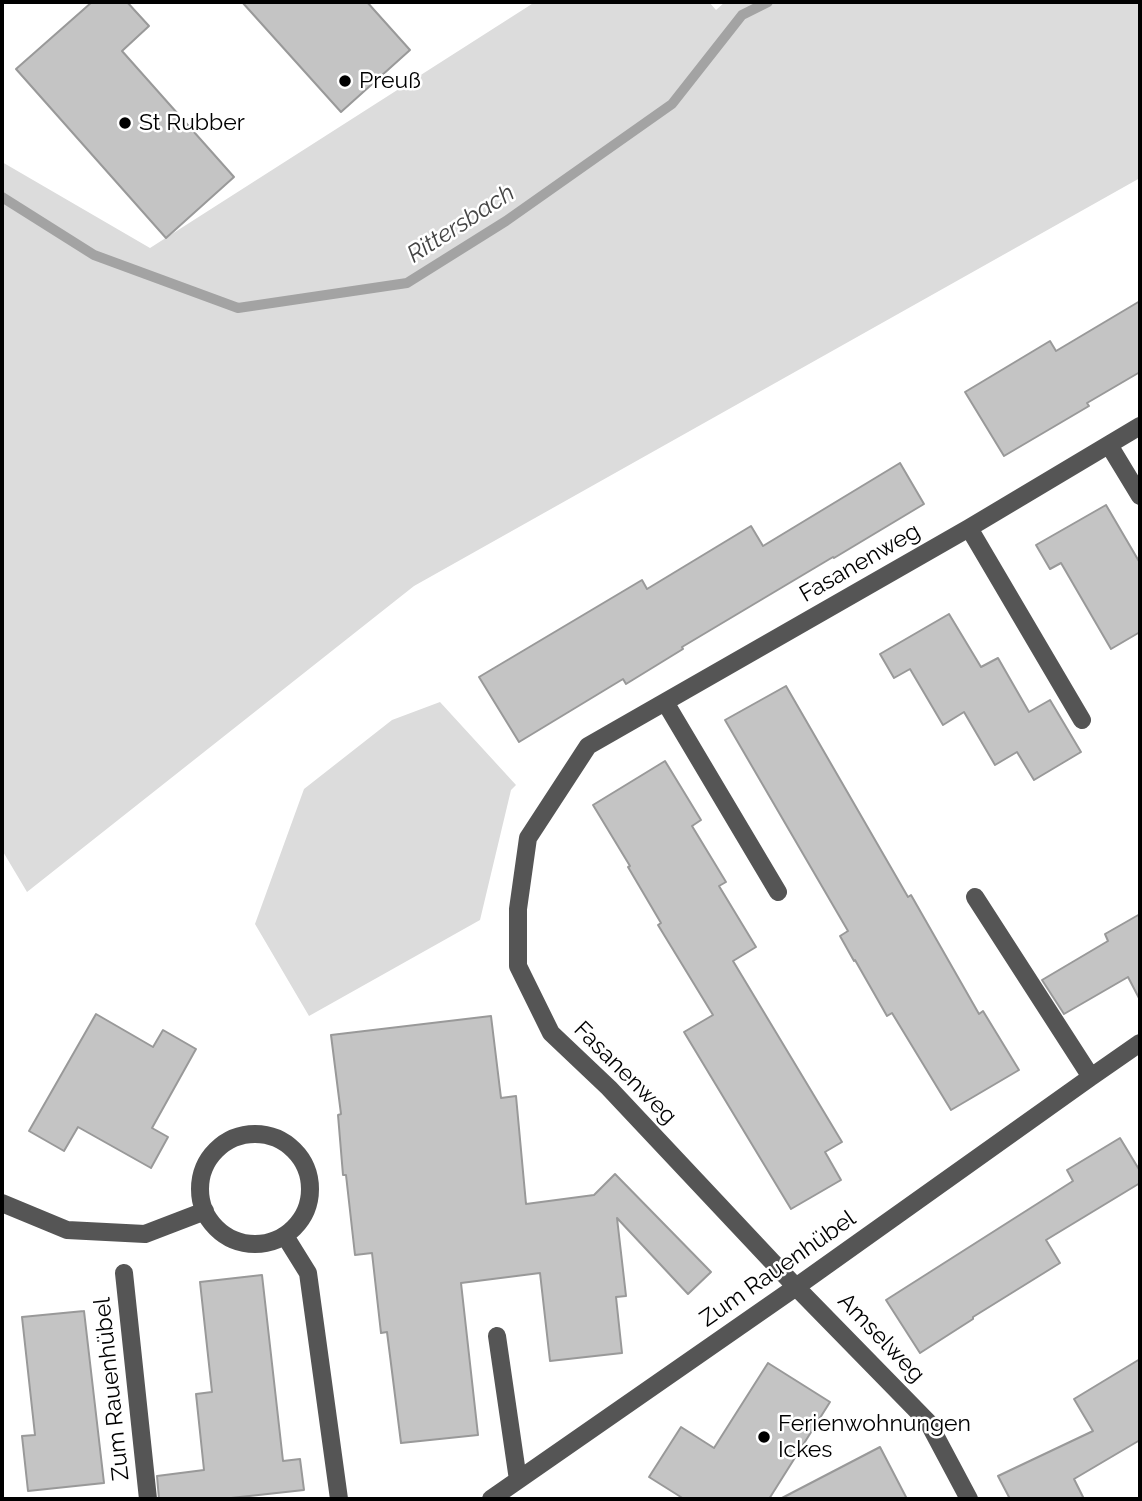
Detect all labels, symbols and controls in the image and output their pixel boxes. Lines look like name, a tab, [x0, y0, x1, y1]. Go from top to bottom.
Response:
place label: Preuß	[359, 67, 421, 95]
marker: Preuß	[337, 73, 353, 89]
place label: St Rubber	[139, 109, 245, 137]
marker: St Rubber	[117, 115, 133, 131]
water label: Rittersbach	[402, 179, 520, 269]
street label: Fasanenweg	[795, 517, 925, 609]
street label: Fasanenweg	[568, 1016, 682, 1130]
street label: Zum Rauenhübel	[695, 1205, 861, 1333]
street label: Amselweg	[832, 1288, 930, 1388]
street label: Zum Rauenhübel	[89, 1296, 135, 1482]
place label: Ferienwohnungen Ickes	[778, 1410, 971, 1464]
marker: Ferienwohnungen Ickes	[756, 1429, 772, 1445]

